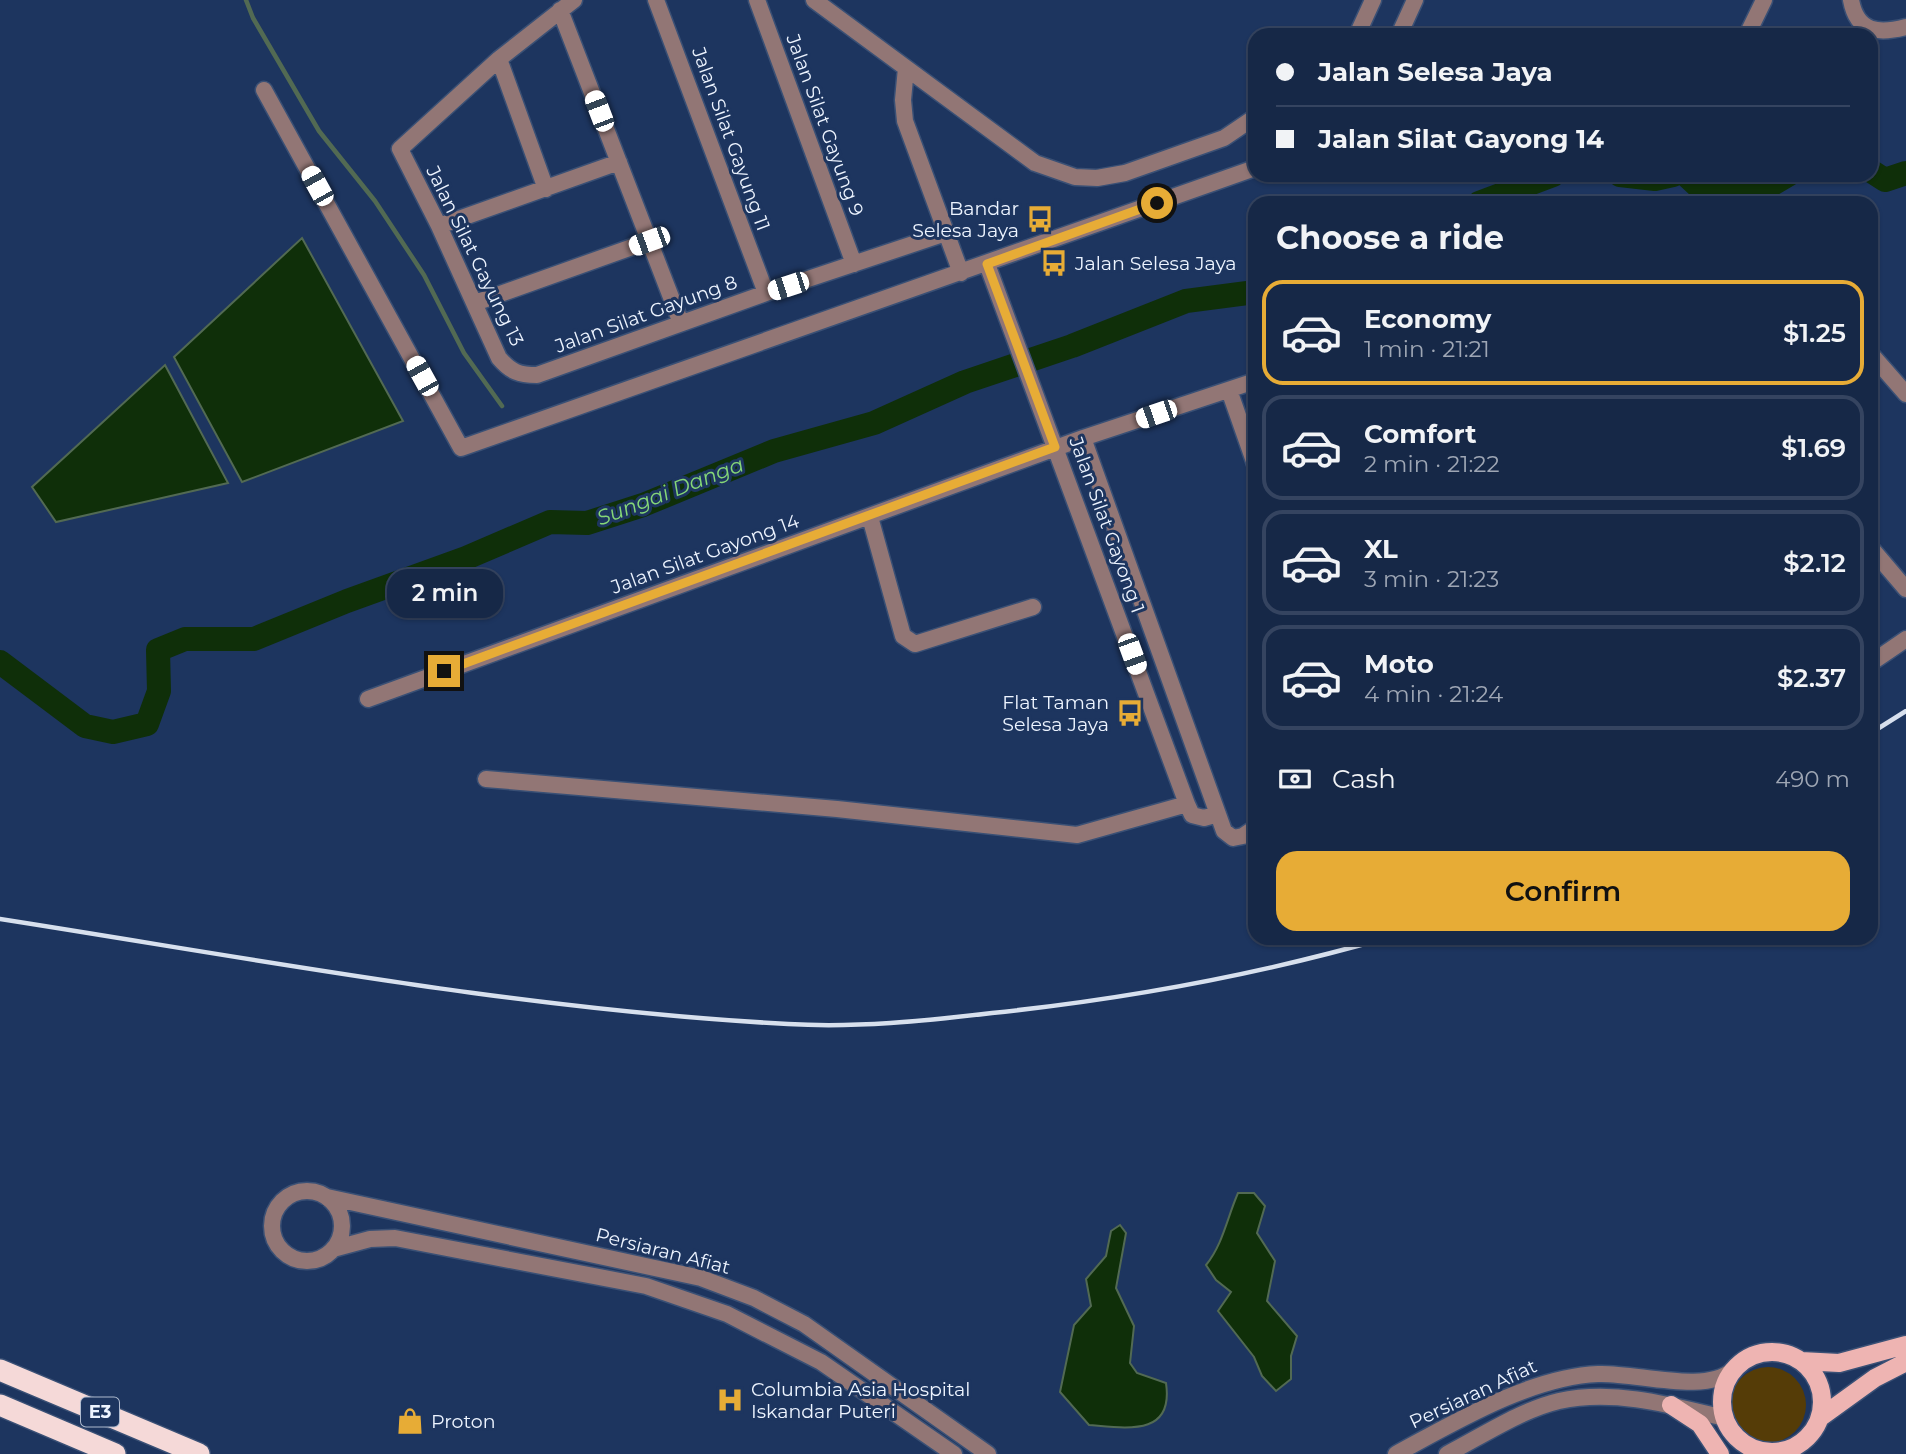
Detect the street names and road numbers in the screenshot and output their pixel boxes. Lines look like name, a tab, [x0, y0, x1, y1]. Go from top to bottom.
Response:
street label: Jalan Silat Gayung 9	[781, 30, 869, 219]
street label: Jalan Silat Gayung 11	[687, 43, 775, 234]
street label: Jalan Silat Gayung 13	[421, 161, 529, 350]
street label: Jalan Silat Gayung 8	[551, 270, 740, 358]
street label: Jalan Silat Gayong 1	[1064, 433, 1150, 616]
street label: Jalan Silat Gayong 14	[607, 509, 803, 599]
street label: Persiaran Afiat	[593, 1223, 733, 1279]
street label: Persiaran Afiat	[1406, 1354, 1541, 1434]
road number: E3	[81, 1398, 119, 1427]

